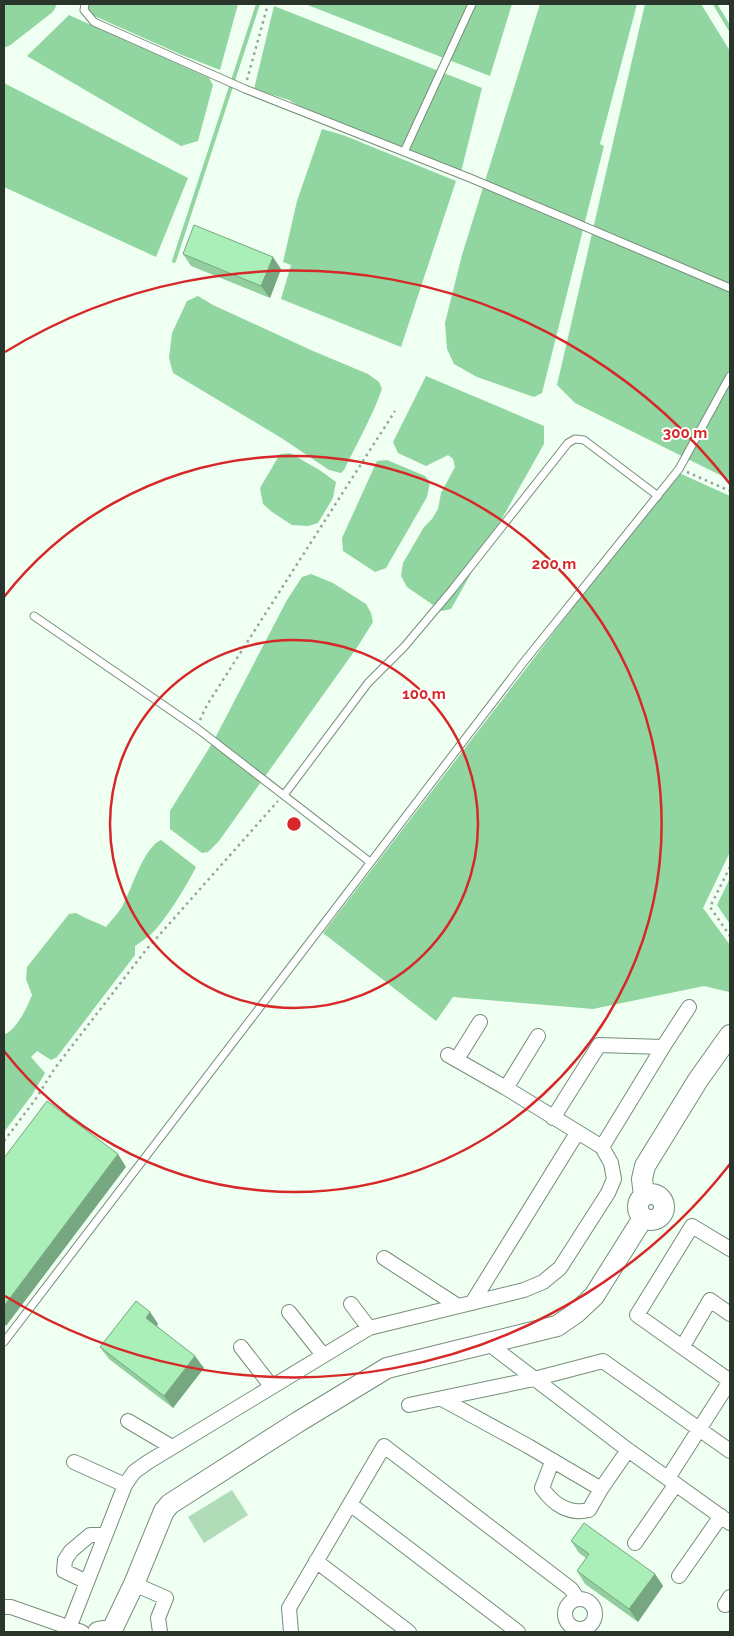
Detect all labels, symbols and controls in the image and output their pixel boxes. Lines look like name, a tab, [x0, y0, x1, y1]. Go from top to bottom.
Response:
text: 300 m	[663, 424, 707, 442]
text: 200 m	[532, 555, 576, 573]
text: 100 m	[402, 685, 446, 703]
centre of rings	[285, 815, 303, 833]

